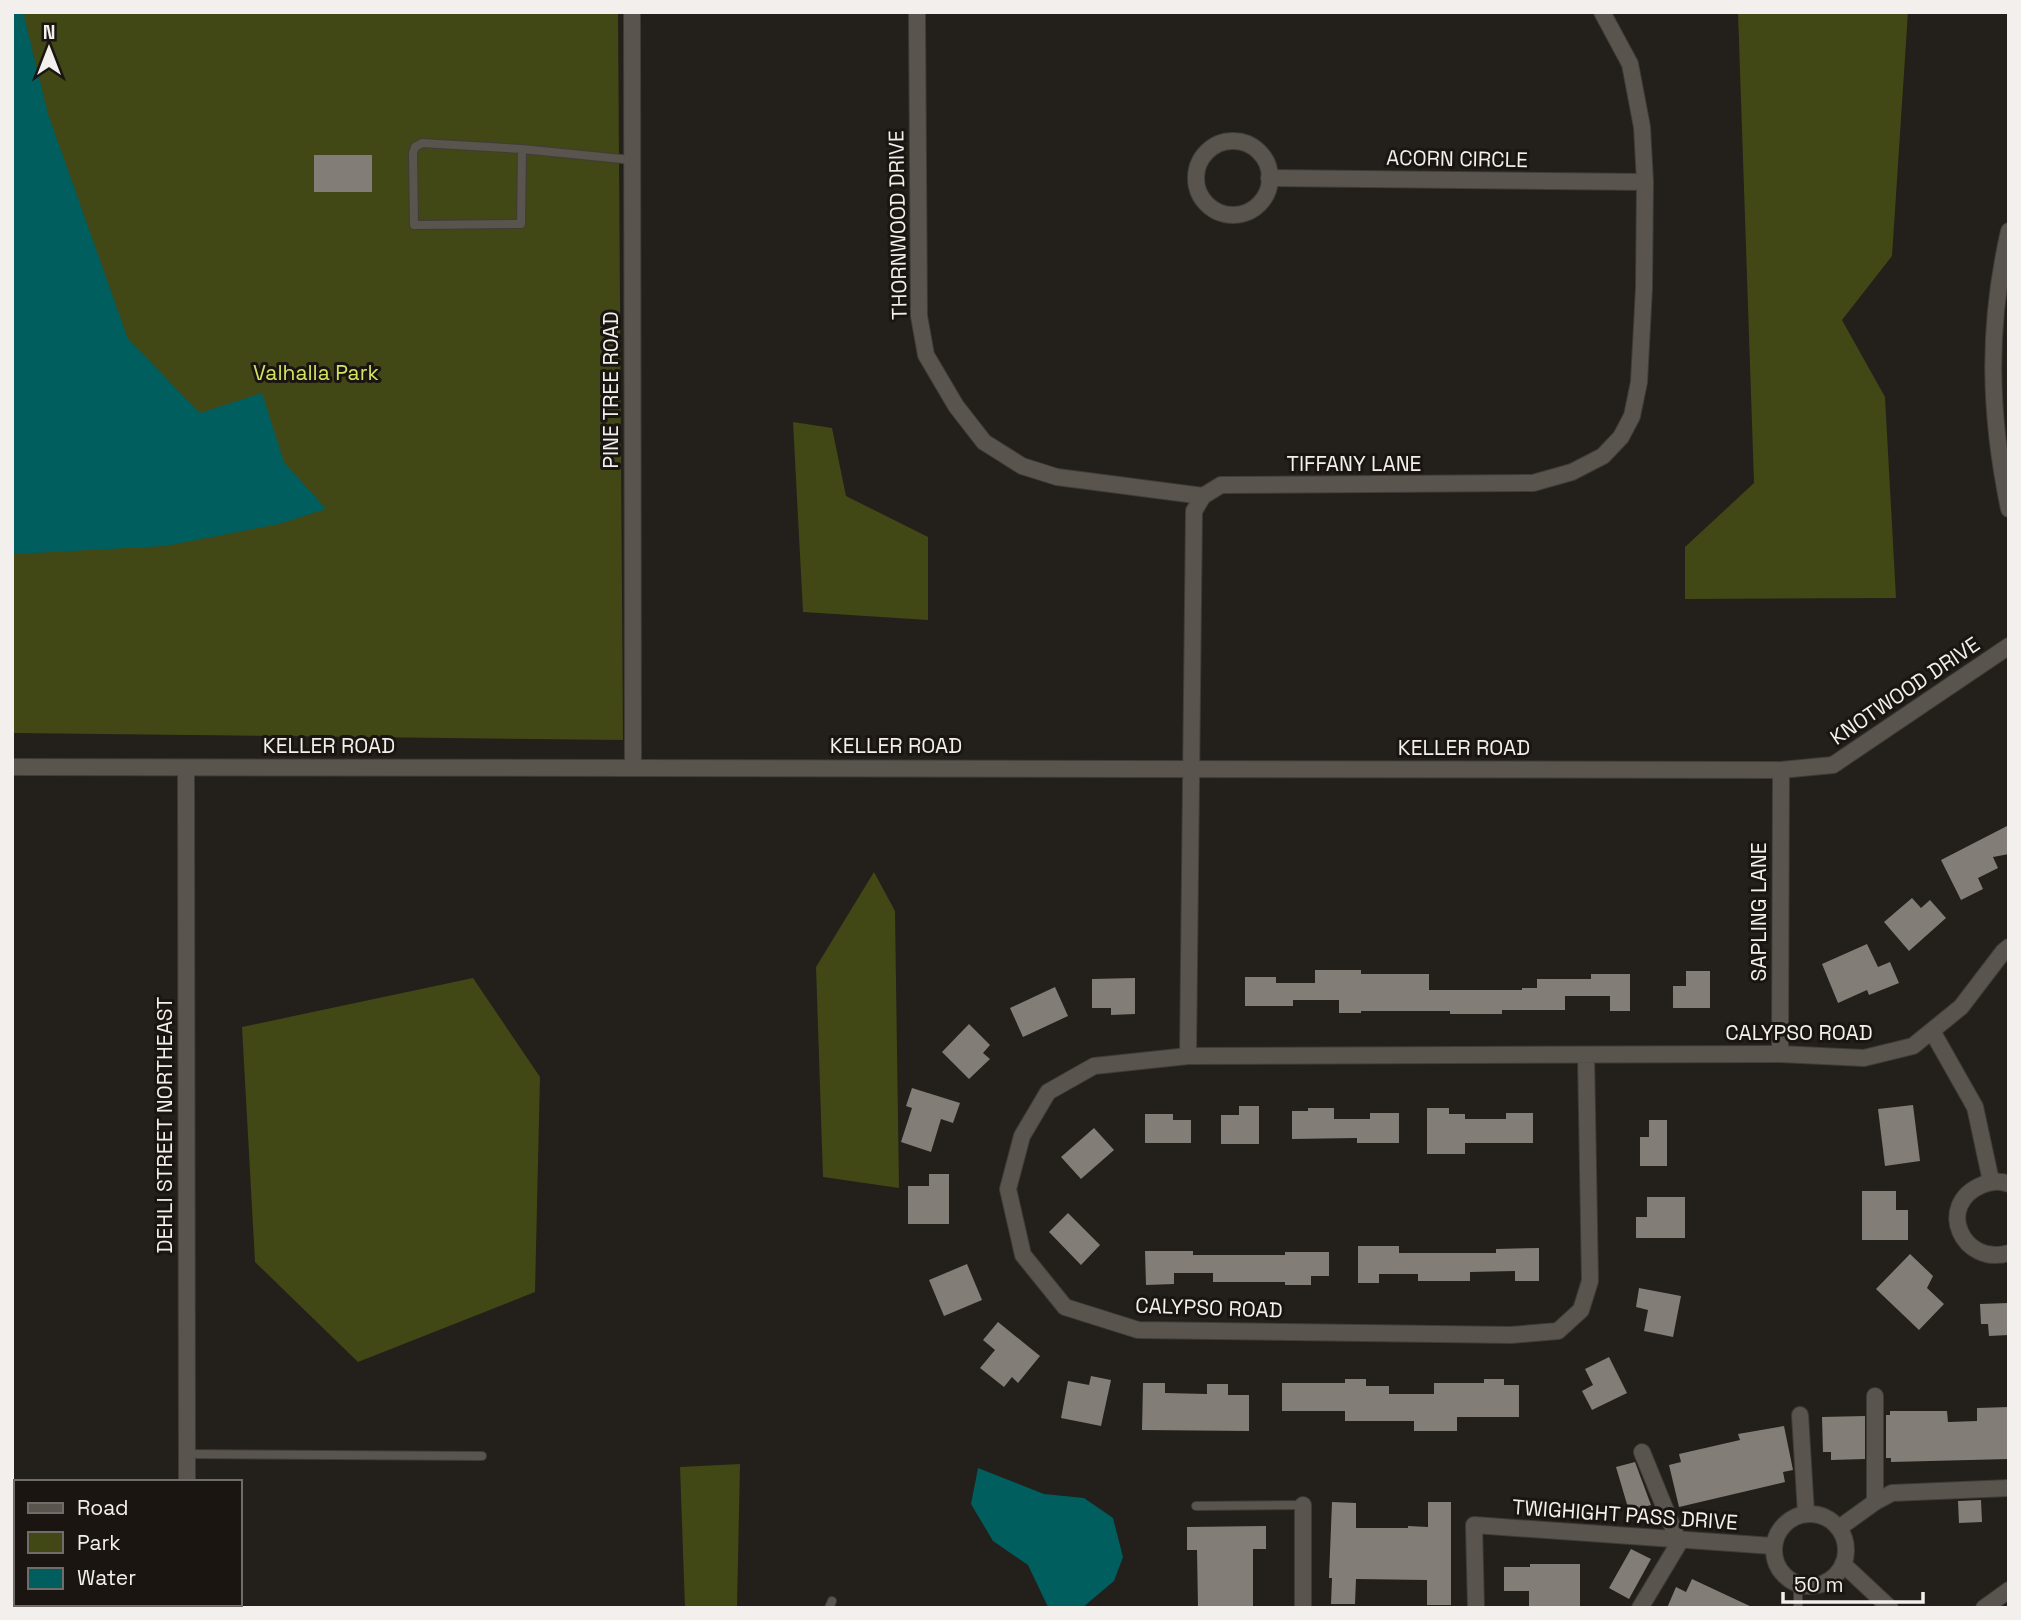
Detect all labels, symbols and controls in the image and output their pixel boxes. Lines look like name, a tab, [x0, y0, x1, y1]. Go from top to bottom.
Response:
north arrow	[14, 14, 84, 84]
text: N	[43, 20, 55, 45]
street label: THORNWOOD DRIVE	[882, 130, 913, 320]
street label: ACORN CIRCLE	[1386, 144, 1528, 173]
street label: PINE TREE ROAD	[597, 311, 624, 469]
park label: Valhalla Park	[253, 359, 379, 386]
street label: TIFFANY LANE	[1287, 450, 1421, 477]
street label: KNOTWOOD DRIVE	[1825, 631, 1985, 751]
street label: KELLER ROAD	[263, 732, 395, 759]
street label: KELLER ROAD	[830, 732, 962, 759]
street label: KELLER ROAD	[1398, 734, 1530, 761]
street label: SAPLING LANE	[1745, 843, 1772, 981]
street label: DEHLI STREET NORTHEAST	[151, 997, 178, 1253]
street label: CALYPSO ROAD	[1725, 1019, 1873, 1046]
street label: CALYPSO ROAD	[1135, 1291, 1283, 1324]
legend	[14, 1480, 242, 1606]
street label: TWIGHIGHT PASS DRIVE	[1511, 1493, 1739, 1536]
text: Road	[77, 1494, 129, 1521]
text: Park	[77, 1529, 121, 1556]
scale bar	[1783, 1560, 1923, 1604]
text: Water	[77, 1564, 136, 1591]
text: 50 m	[1794, 1571, 1844, 1598]

